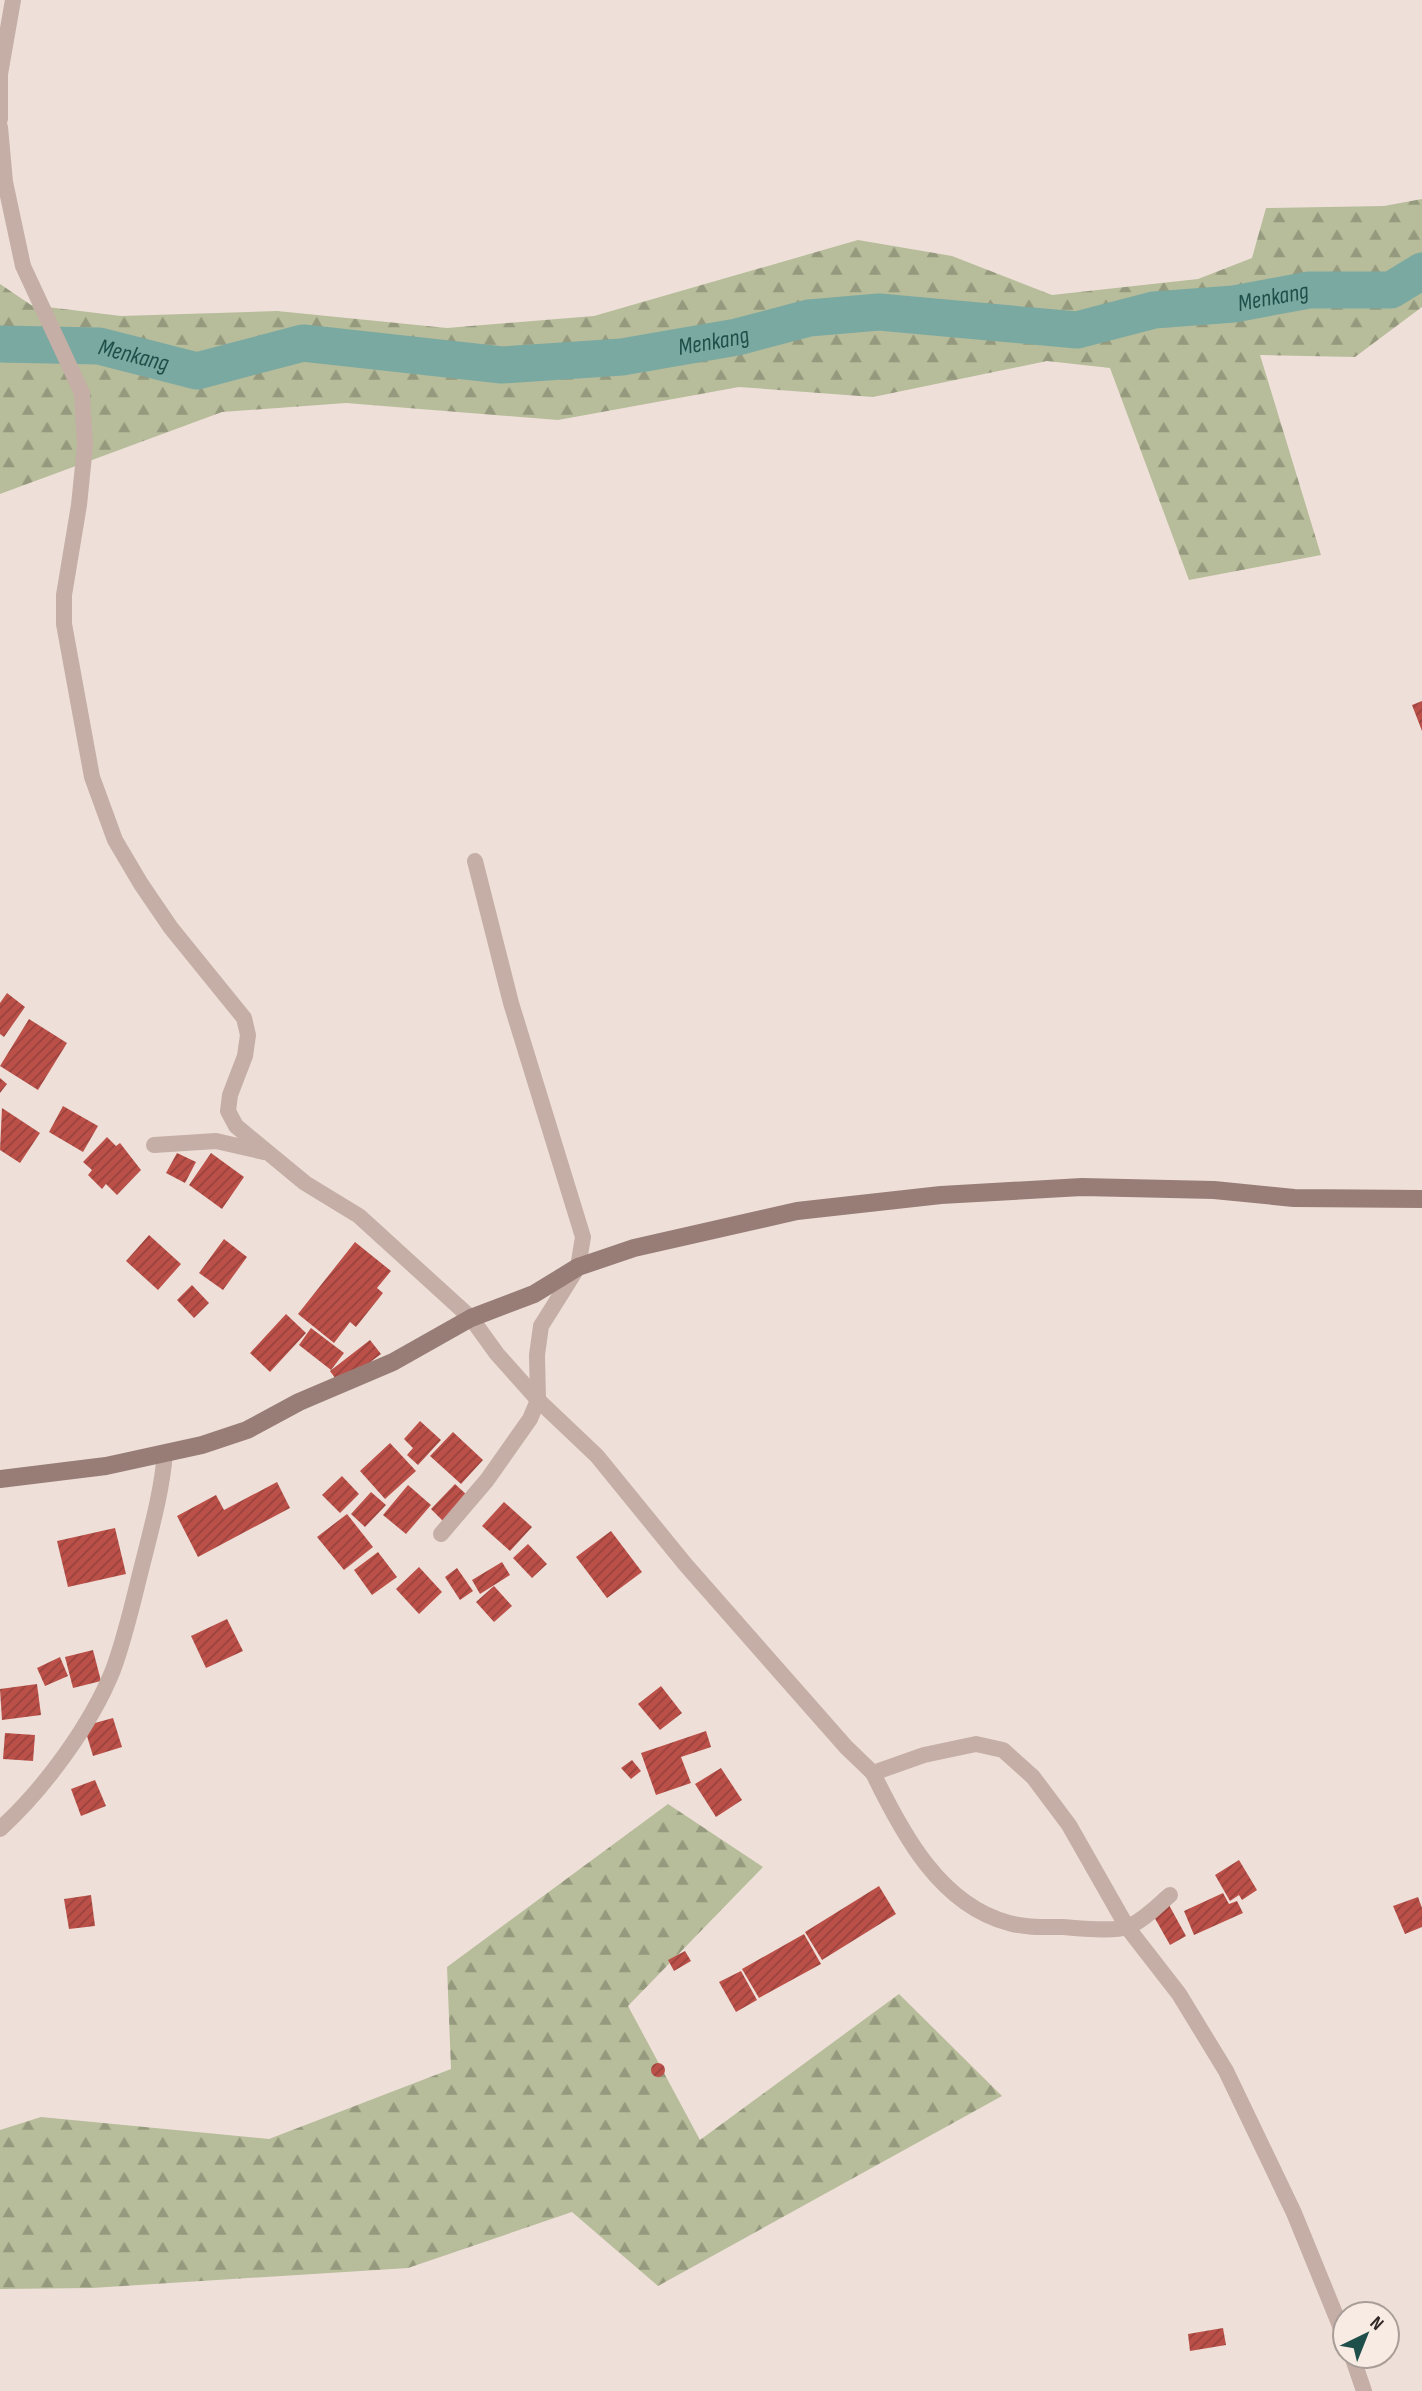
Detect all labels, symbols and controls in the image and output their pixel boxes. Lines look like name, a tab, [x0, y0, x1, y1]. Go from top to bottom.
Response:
water label: Menkang	[1235, 276, 1311, 318]
water label: Menkang	[676, 320, 752, 362]
water label: Menkang	[96, 332, 172, 378]
north arrow	[1331, 2300, 1401, 2370]
text: N	[1365, 2312, 1388, 2336]

